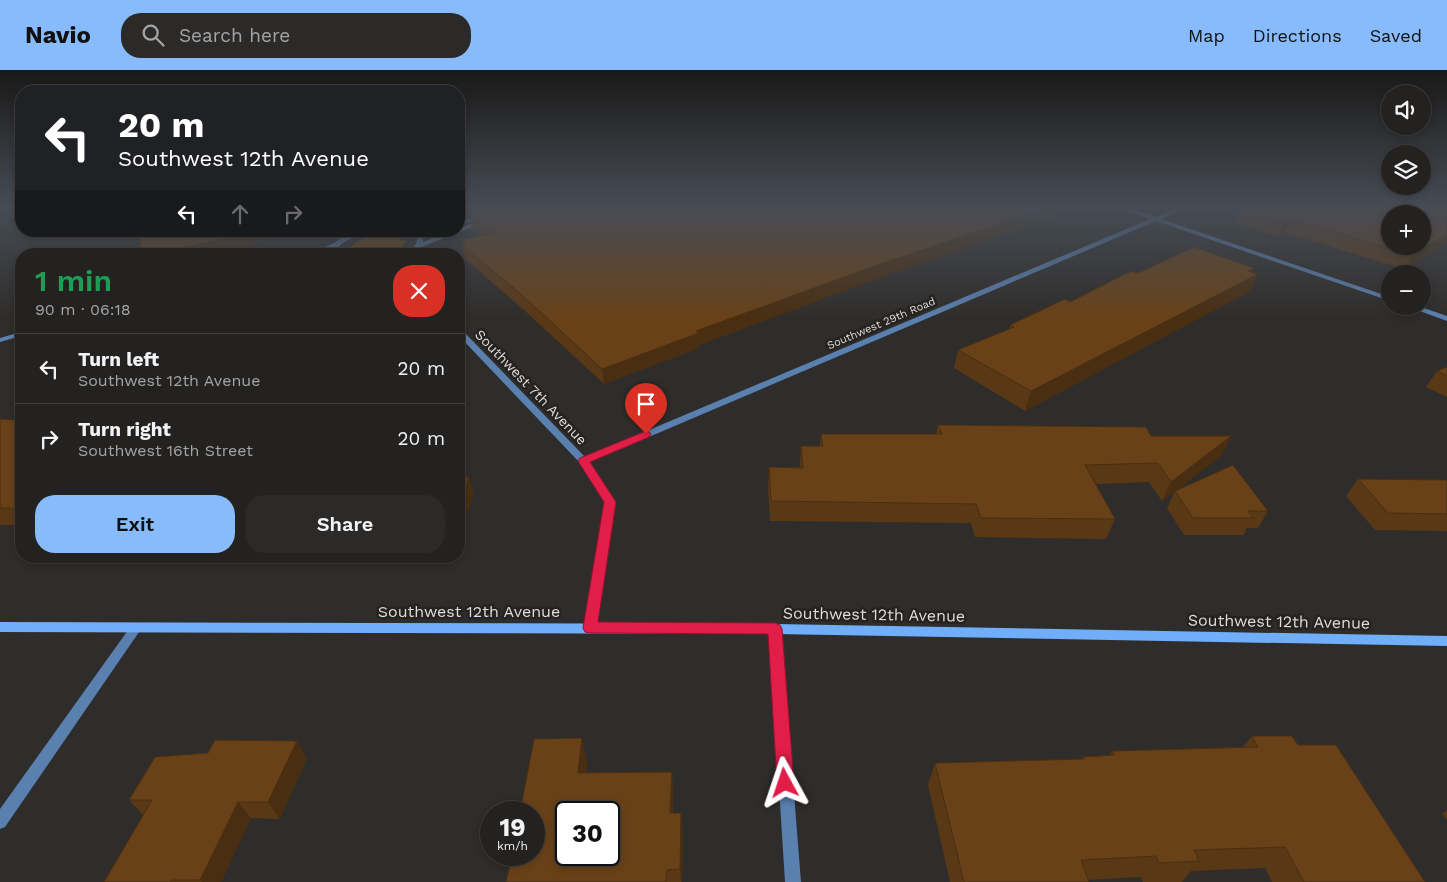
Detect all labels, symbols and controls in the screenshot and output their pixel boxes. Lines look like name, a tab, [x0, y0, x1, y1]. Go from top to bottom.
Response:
search box	[121, 13, 471, 58]
text: Navio	[25, 21, 91, 49]
icon: search	[139, 21, 167, 49]
text: Search here	[179, 24, 290, 47]
text: Map	[1188, 25, 1225, 46]
text: Directions	[1253, 25, 1342, 46]
text: Saved	[1370, 25, 1422, 46]
map controls	[1381, 85, 1431, 315]
button: sound	[1381, 85, 1431, 135]
text: 20 m	[118, 104, 204, 146]
icon: left	[35, 105, 100, 170]
button: layers	[1381, 145, 1431, 195]
text: Southwest 12th Avenue	[118, 146, 369, 171]
icon: left	[173, 200, 201, 228]
icon: ahead	[226, 200, 254, 228]
icon: right	[279, 200, 307, 228]
button: +	[1381, 205, 1431, 255]
text: 1 min	[35, 263, 112, 298]
button: close	[393, 265, 445, 317]
button: −	[1381, 265, 1431, 315]
street label: Southwest 29th Road	[825, 295, 937, 352]
text: 90 m · 06:18	[35, 300, 131, 319]
street label: Southwest 7th Avenue	[472, 326, 590, 448]
text: Turn left	[78, 348, 159, 371]
icon: left	[35, 355, 63, 383]
text: 20 m	[398, 357, 445, 380]
text: Southwest 12th Avenue	[78, 371, 260, 390]
pin	[625, 383, 667, 434]
icon: arrive	[632, 390, 660, 418]
text: Turn right	[78, 418, 171, 441]
icon: right	[35, 425, 63, 453]
text: 20 m	[398, 427, 445, 450]
text: Southwest 16th Street	[78, 441, 253, 460]
button: Exit	[35, 495, 235, 553]
button: Share	[245, 495, 445, 553]
street label: Southwest 12th Avenue	[378, 602, 560, 621]
street label: Southwest 12th Avenue	[783, 603, 965, 626]
street label: Southwest 12th Avenue	[1188, 610, 1370, 633]
position arrow	[758, 756, 810, 808]
speed limit sign: 30	[555, 801, 620, 866]
text: 19	[499, 813, 526, 842]
text: km/h	[497, 839, 528, 853]

